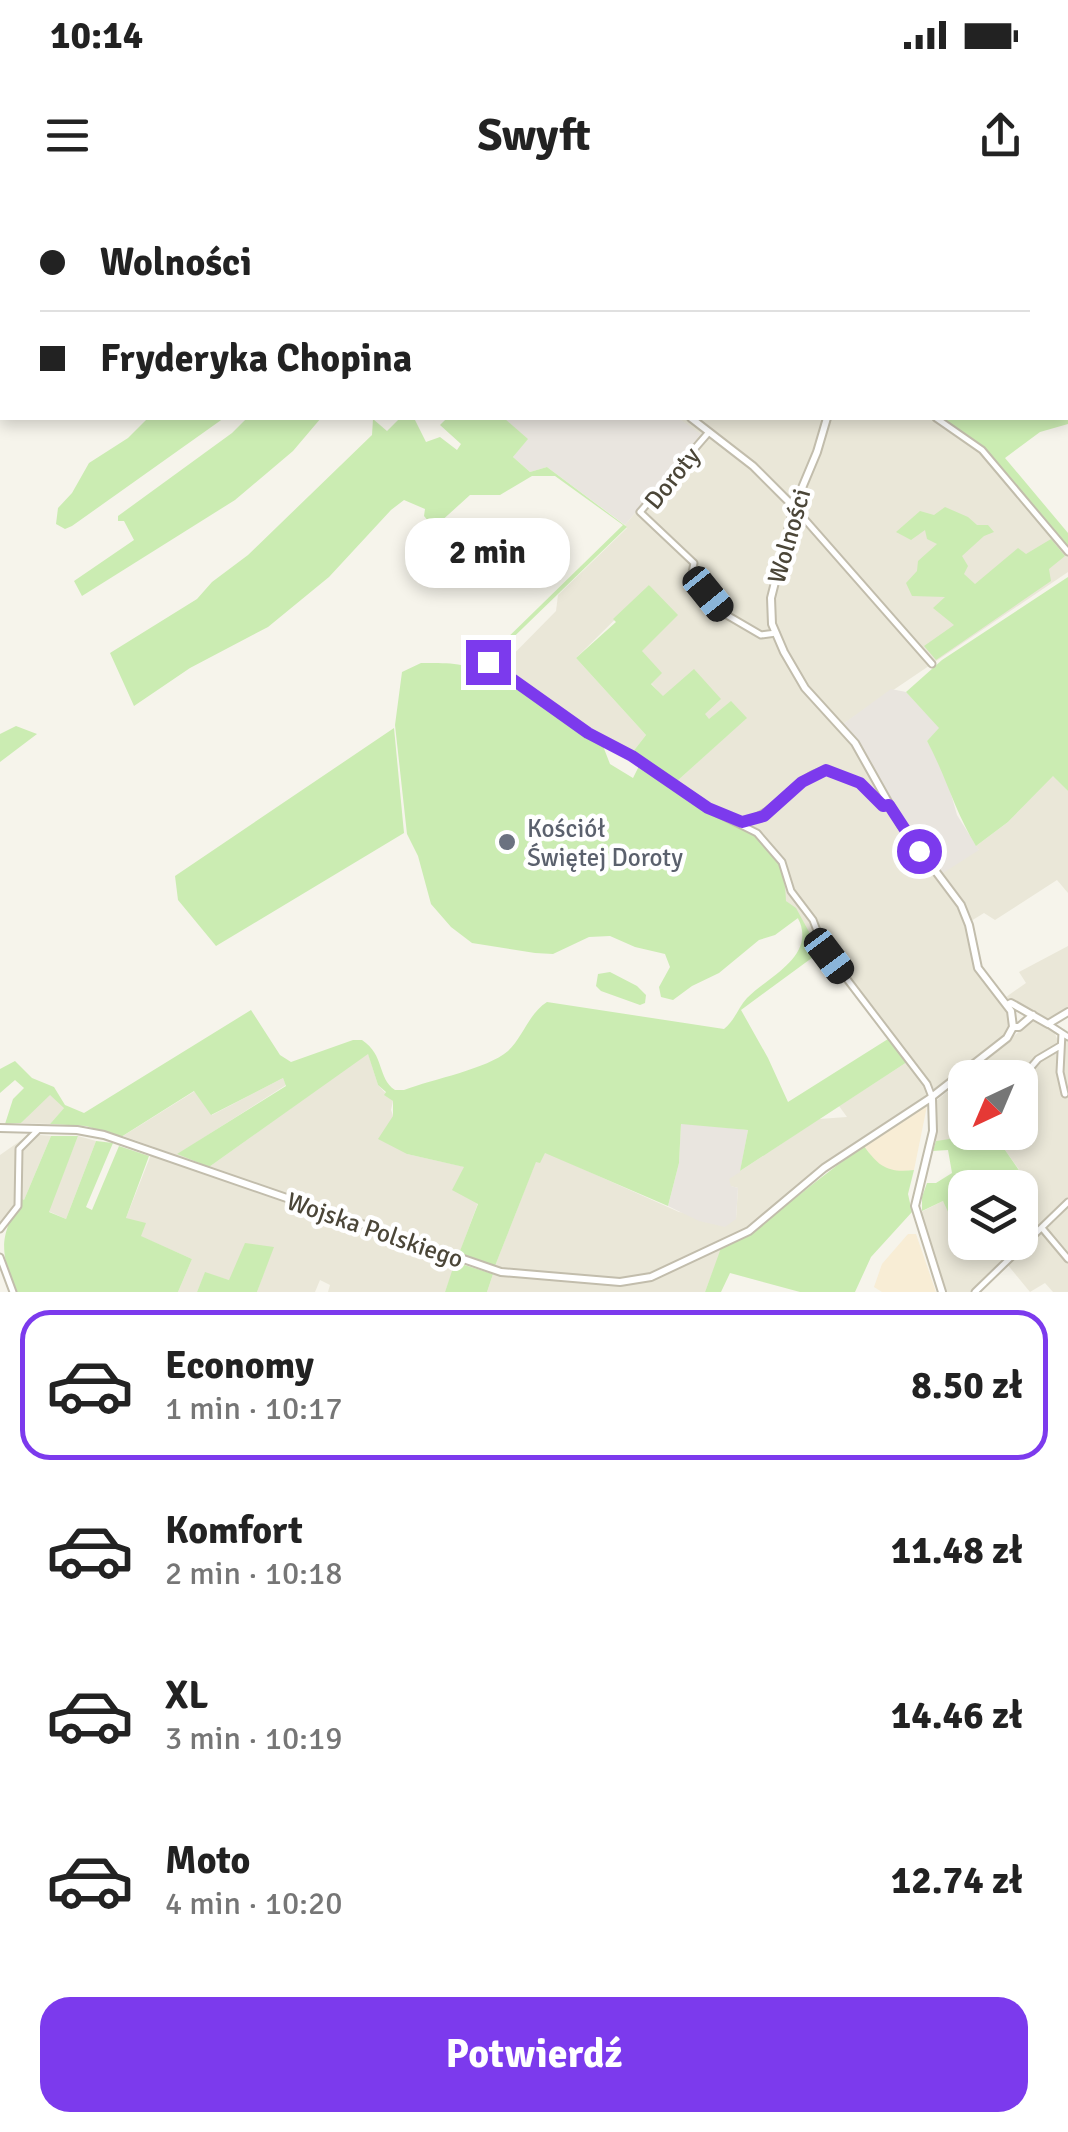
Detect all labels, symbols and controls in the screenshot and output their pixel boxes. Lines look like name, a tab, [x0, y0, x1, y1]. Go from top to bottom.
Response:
text: 10:14	[50, 12, 143, 59]
icon: menu	[40, 108, 95, 163]
text: Swyft	[477, 108, 591, 163]
icon: share	[973, 108, 1028, 163]
text: Wolności	[100, 239, 252, 286]
text: Fryderyka Chopina	[100, 335, 412, 382]
street label: Doroty	[638, 440, 707, 515]
street label: Wolności	[761, 485, 817, 587]
callout: 2 min	[406, 517, 570, 587]
text: 2 min	[449, 533, 526, 572]
car	[677, 561, 739, 627]
route end	[466, 640, 511, 685]
place label: Kościół Świętej Doroty	[527, 813, 683, 873]
route start	[897, 829, 942, 874]
marker: Kościół Świętej Doroty	[496, 831, 518, 853]
car	[799, 923, 859, 989]
north arrow	[948, 1060, 1038, 1150]
map controls	[948, 1060, 1038, 1260]
button: layers	[948, 1170, 1038, 1260]
street label: Wojska Polskiego	[283, 1185, 467, 1275]
icon: car	[45, 1340, 135, 1430]
text: Economy	[165, 1342, 314, 1389]
text: 8.50 zł	[911, 1362, 1023, 1409]
text: 1 min · 10:17	[165, 1389, 343, 1428]
icon: car	[45, 1505, 135, 1595]
text: Komfort	[165, 1507, 303, 1554]
text: 11.48 zł	[891, 1527, 1023, 1574]
text: 2 min · 10:18	[165, 1554, 343, 1593]
icon: car	[45, 1670, 135, 1760]
text: XL	[165, 1672, 208, 1719]
text: 14.46 zł	[891, 1692, 1023, 1739]
text: 3 min · 10:19	[165, 1719, 343, 1758]
icon: car	[45, 1835, 135, 1925]
text: Moto	[165, 1837, 250, 1884]
text: 12.74 zł	[891, 1857, 1023, 1904]
text: 4 min · 10:20	[165, 1884, 343, 1923]
button: Potwierdź	[40, 1997, 1028, 2112]

